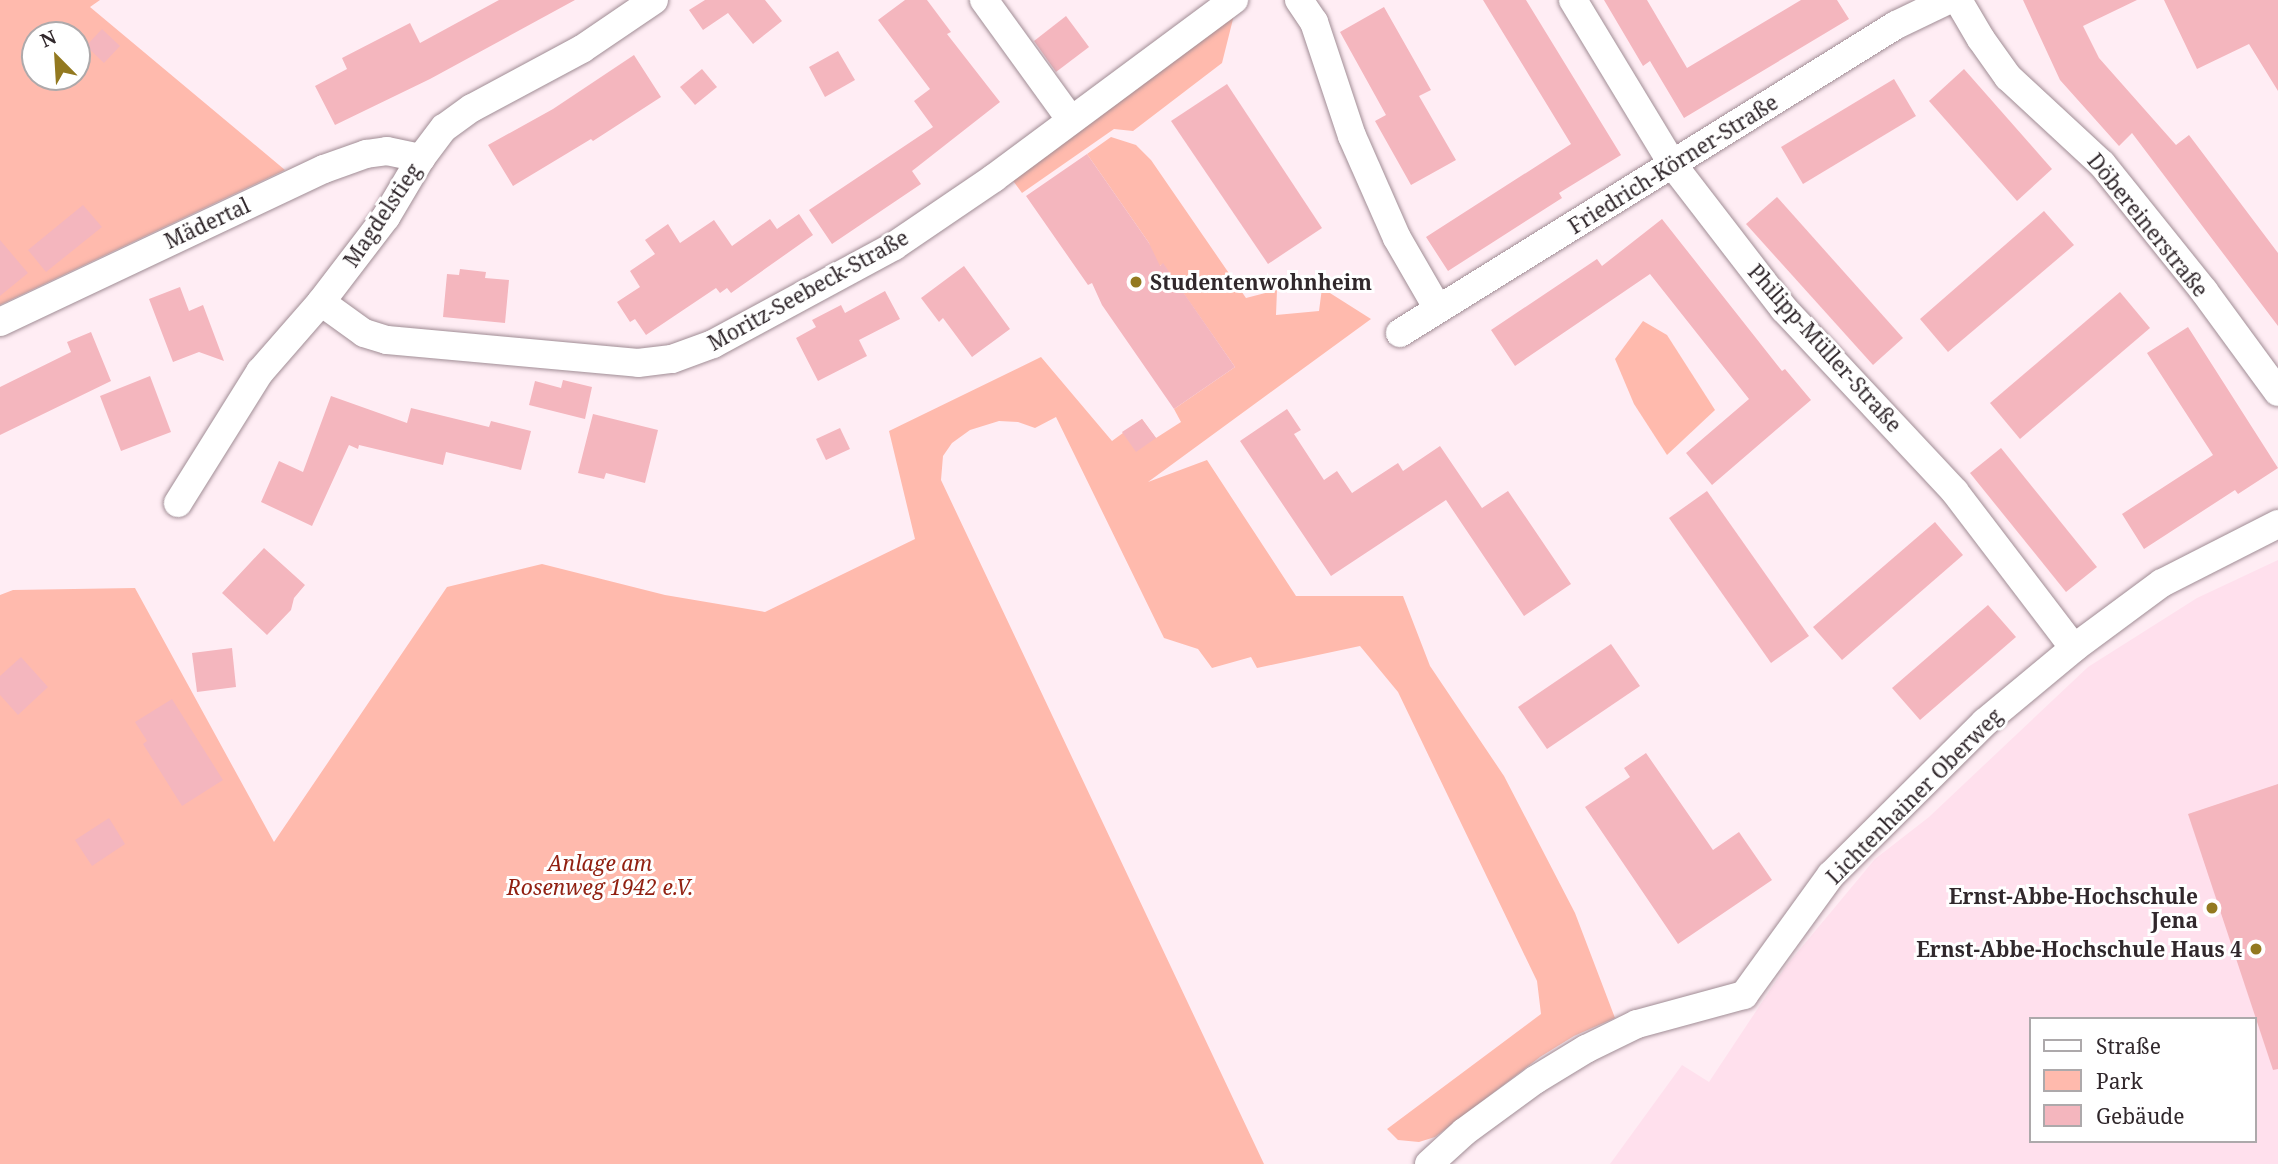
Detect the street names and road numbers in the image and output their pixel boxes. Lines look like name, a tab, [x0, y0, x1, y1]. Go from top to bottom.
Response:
street label: Friedrich-Körner-Straße	[1564, 89, 1782, 239]
street label: Döbereinerstraße	[2083, 148, 2213, 302]
street label: Magdelstieg	[338, 158, 426, 272]
street label: Mädertal	[160, 192, 254, 254]
street label: Moritz-Seebeck-Straße	[703, 224, 913, 356]
street label: Philipp-Müller-Straße	[1743, 259, 1907, 437]
street label: Lichtenhainer Oberweg	[1821, 703, 2007, 889]

